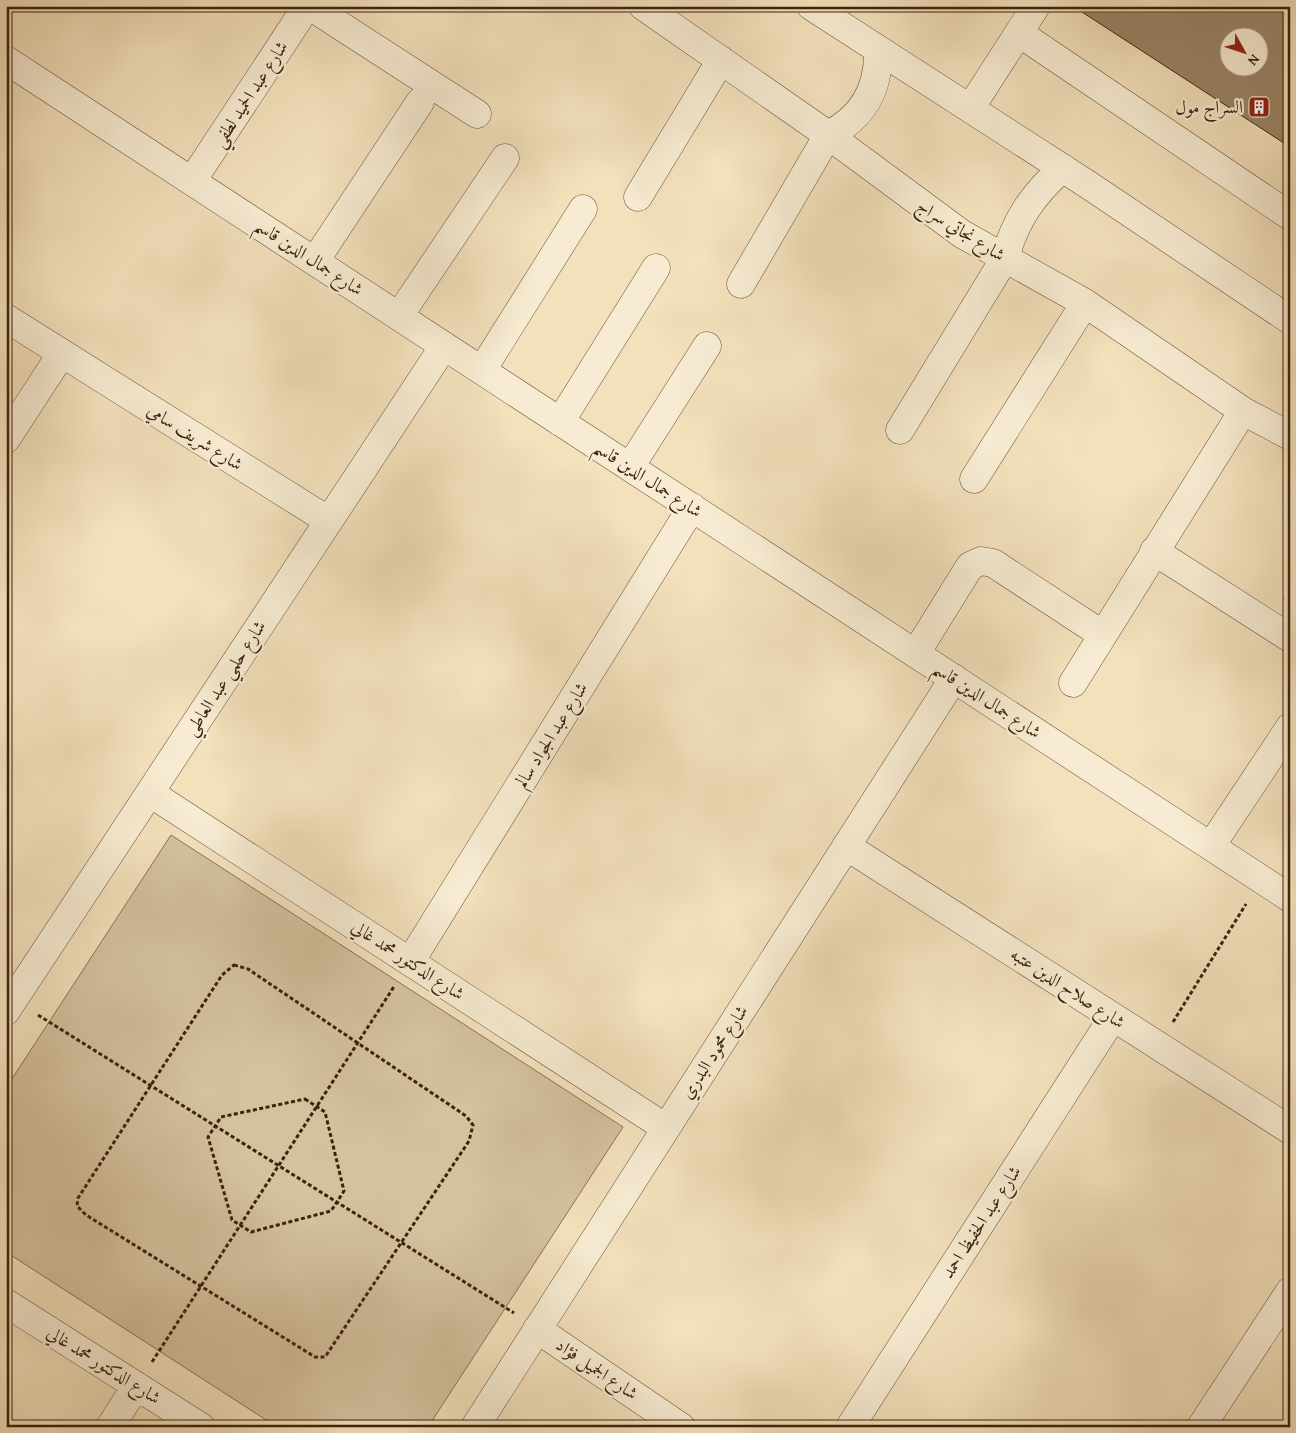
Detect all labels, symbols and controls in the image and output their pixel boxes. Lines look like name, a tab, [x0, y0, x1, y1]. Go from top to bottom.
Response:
north arrow	[1218, 28, 1268, 78]
street label: شارع عبد الحميد لطفي	[205, 35, 298, 155]
text: N	[1243, 50, 1265, 71]
place label: السراج مول	[1175, 93, 1243, 123]
building icon: السراج مول	[1247, 95, 1271, 119]
street label: شارع نجاتي سراج	[910, 192, 1011, 270]
street label: شارع جمال الدين قاسم	[247, 211, 369, 306]
street label: شارع شريف سامي	[141, 396, 249, 479]
street label: شارع جمال الدين قاسم	[586, 433, 708, 528]
street label: شارع حلمي عبد العاطي	[177, 615, 275, 743]
street label: شارع جمال الدين قاسم	[925, 654, 1047, 749]
street label: شارع عبد الجواد سالم	[507, 677, 596, 795]
street label: شارع الدكتور محمد غالي	[345, 913, 470, 1008]
street label: شارع صلاح الدين عتبه	[1004, 940, 1131, 1037]
street label: شارع محمود البدري	[673, 999, 756, 1105]
street label: شارع عبد الحفيظ احمد	[934, 1160, 1029, 1285]
street label: شارع الدكتور محمد غالي	[41, 1319, 167, 1412]
street label: شارع الجميل فؤاد	[550, 1331, 644, 1408]

